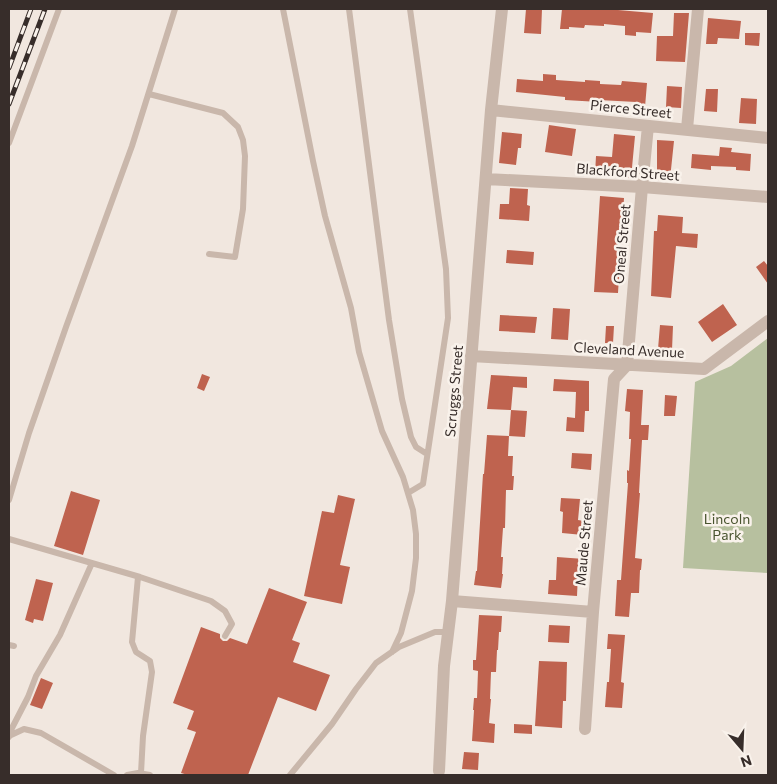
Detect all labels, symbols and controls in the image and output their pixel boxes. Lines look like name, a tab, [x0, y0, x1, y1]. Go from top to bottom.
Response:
street label: Pierce Street	[590, 96, 673, 121]
street label: Blackford Street	[576, 159, 681, 184]
street label: Oneal Street	[610, 203, 633, 285]
street label: Cleveland Avenue	[573, 338, 685, 361]
street label: Scruggs Street	[441, 344, 466, 438]
street label: Maude Street	[571, 499, 596, 587]
park label: Lincoln Park	[704, 510, 750, 543]
north arrow	[717, 724, 767, 774]
text: N	[739, 752, 754, 772]

